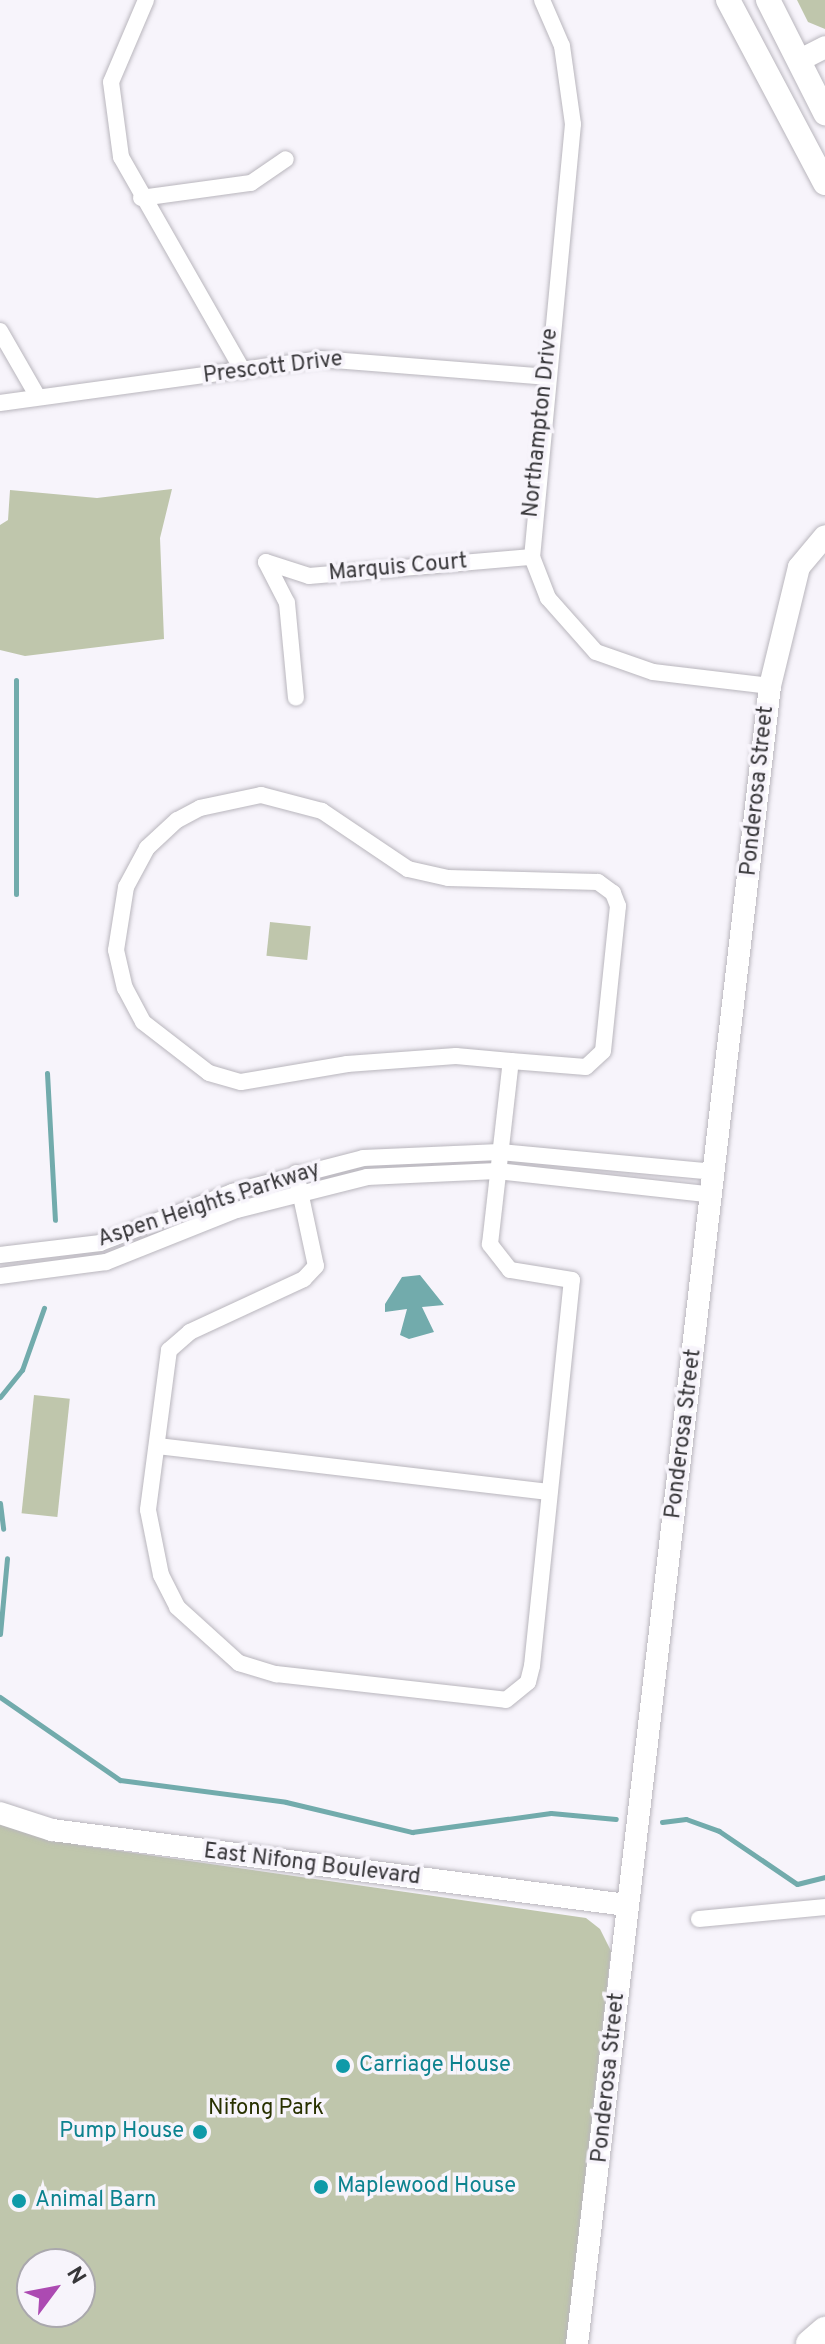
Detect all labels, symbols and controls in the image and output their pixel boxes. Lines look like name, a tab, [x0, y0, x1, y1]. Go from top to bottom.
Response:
street label: Northampton Drive	[518, 327, 564, 519]
street label: Prescott Drive	[202, 346, 344, 390]
street label: Marquis Court	[328, 549, 468, 587]
street label: Ponderosa Street	[736, 705, 780, 877]
street label: Aspen Heights Parkway	[94, 1157, 324, 1253]
street label: Ponderosa Street	[660, 1348, 708, 1520]
street label: East Nifong Boulevard	[202, 1839, 422, 1891]
street label: Ponderosa Street	[587, 1992, 631, 2164]
place label: Carriage House	[359, 2053, 511, 2079]
marker: Carriage House	[334, 2057, 352, 2075]
park label: Nifong Park	[208, 2096, 324, 2122]
place label: Pump House	[59, 2119, 184, 2145]
marker: Pump House	[191, 2123, 209, 2141]
place label: Maplewood House	[337, 2174, 516, 2200]
marker: Maplewood House	[312, 2178, 330, 2196]
place label: Animal Barn	[35, 2188, 156, 2214]
marker: Animal Barn	[10, 2192, 28, 2210]
north arrow	[16, 2248, 96, 2328]
text: N	[59, 2262, 91, 2290]

